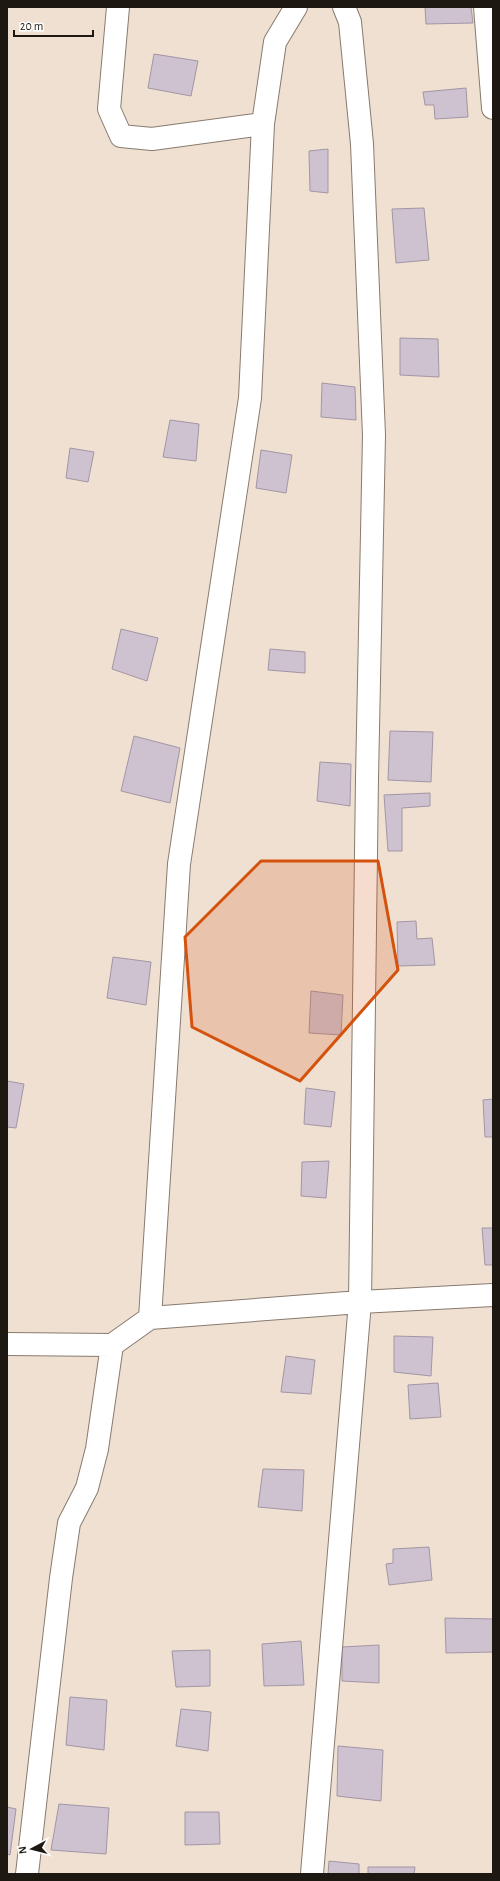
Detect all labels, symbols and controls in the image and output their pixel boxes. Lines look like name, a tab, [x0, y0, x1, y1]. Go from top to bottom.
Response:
scale bar	[14, 12, 93, 38]
text: 20 m	[20, 20, 43, 32]
north arrow	[12, 1829, 52, 1869]
text: N	[17, 1846, 28, 1855]

